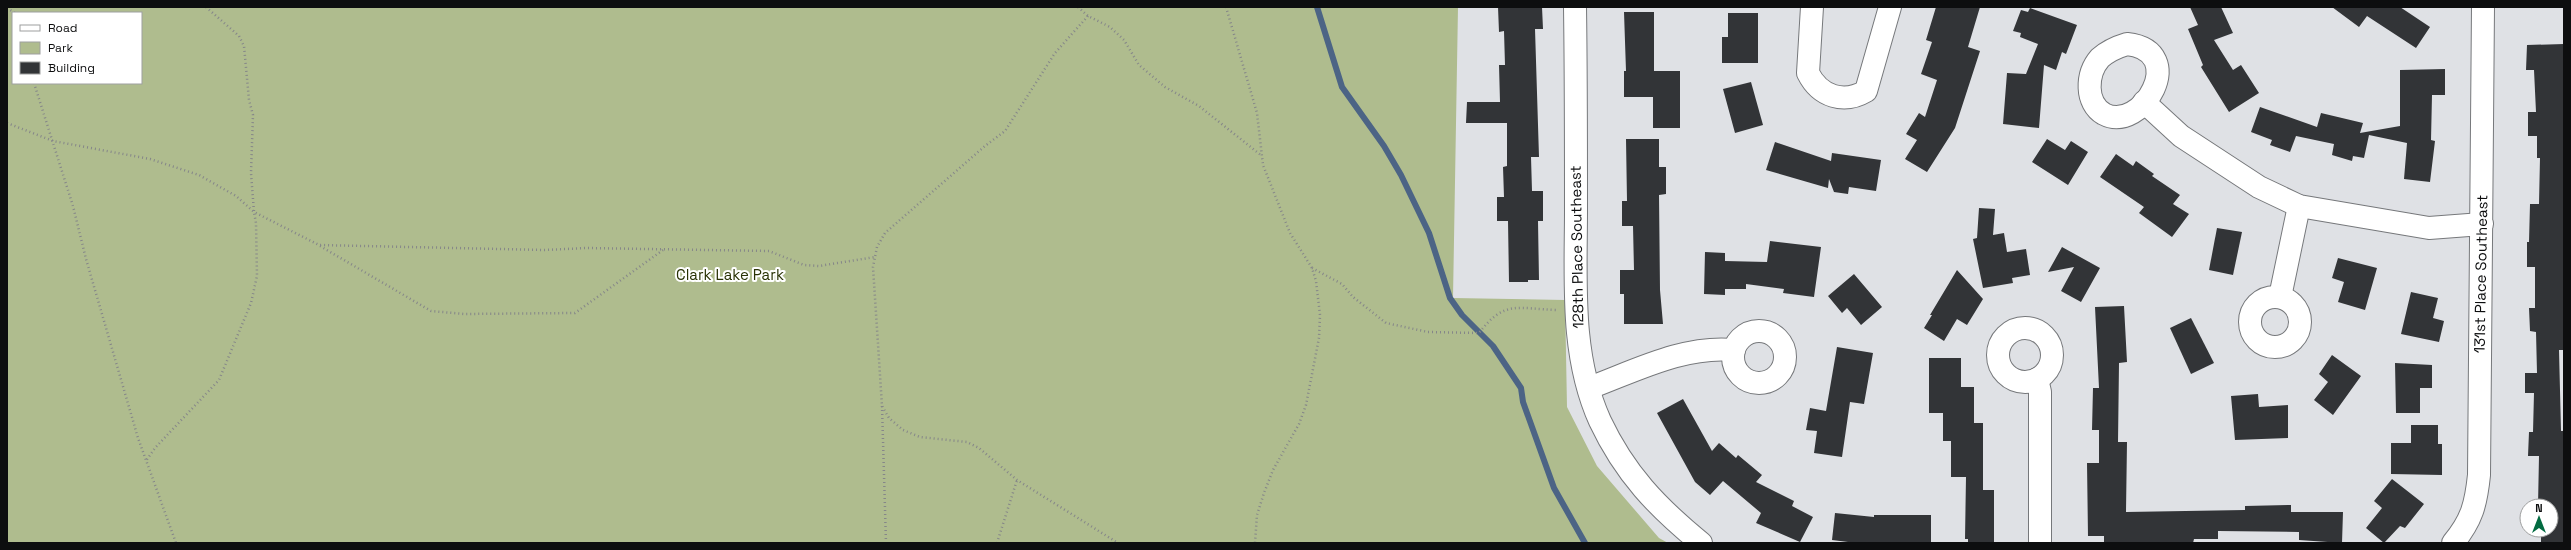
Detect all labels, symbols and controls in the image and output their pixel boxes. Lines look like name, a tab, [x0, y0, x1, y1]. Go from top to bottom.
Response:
legend	[12, 12, 142, 84]
text: Road	[48, 20, 77, 36]
text: Park	[48, 40, 73, 56]
text: Building	[48, 60, 95, 76]
street label: 128th Place Southeast	[1566, 165, 1587, 329]
street label: 131st Place Southeast	[2470, 194, 2491, 353]
park label: Clark Lake Park	[676, 265, 784, 284]
north arrow	[2519, 498, 2559, 538]
text: N	[2535, 501, 2543, 515]

